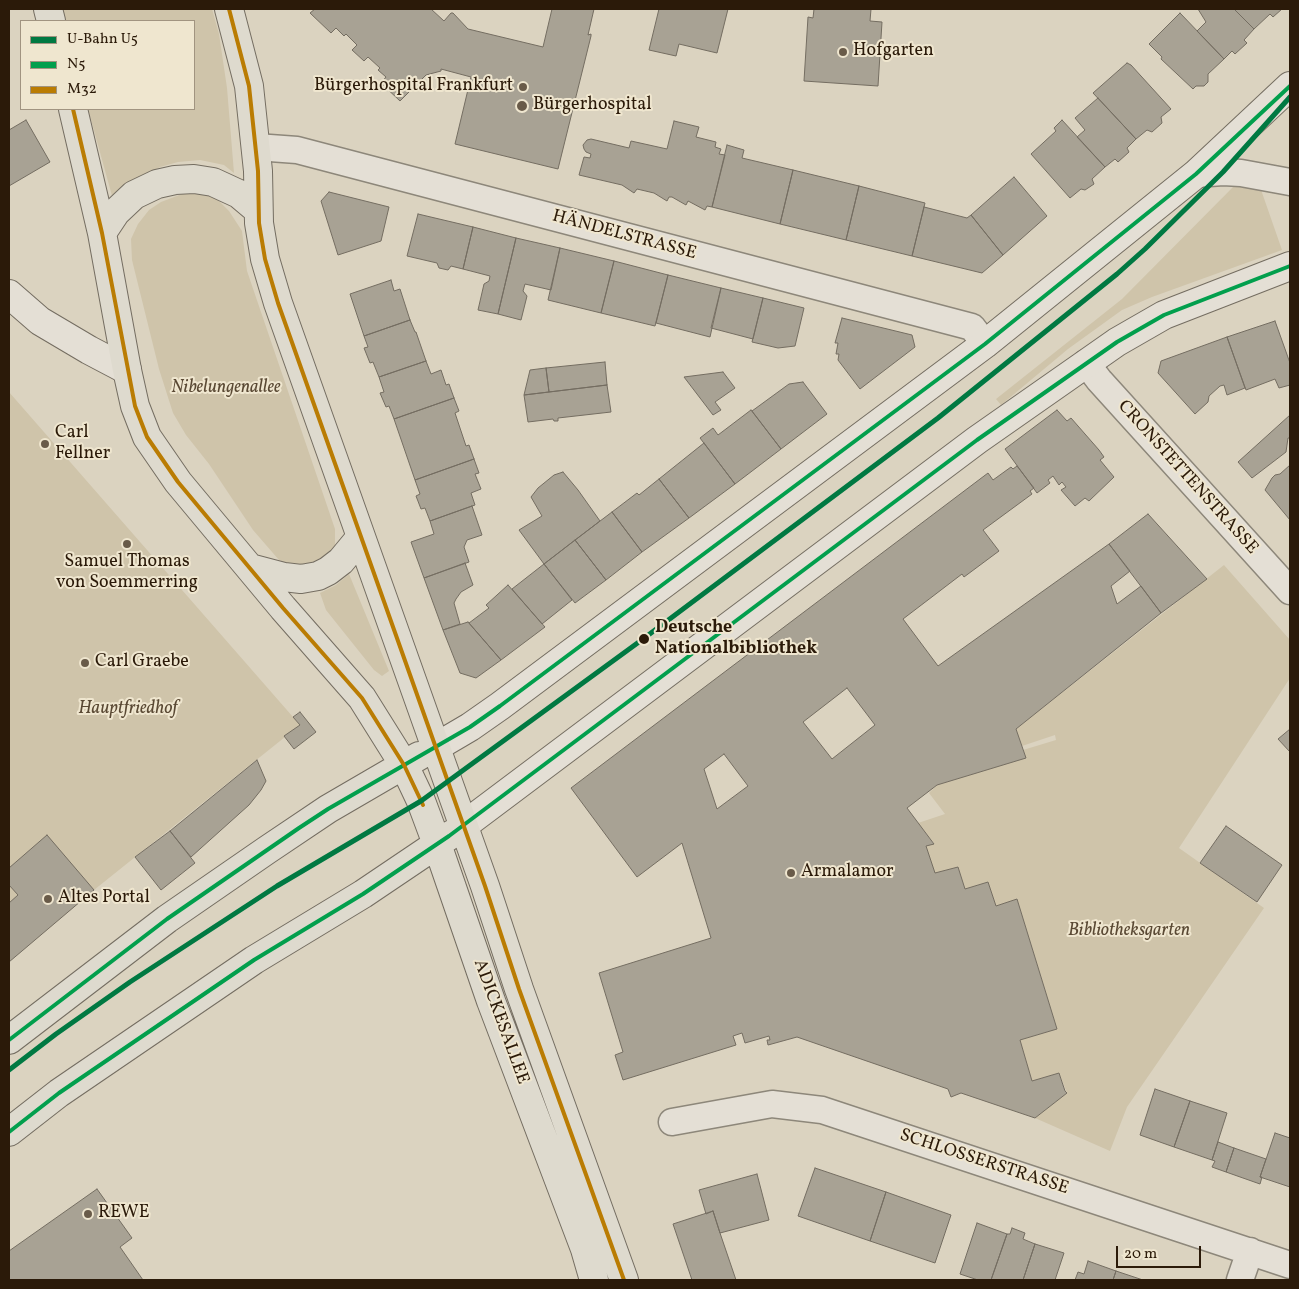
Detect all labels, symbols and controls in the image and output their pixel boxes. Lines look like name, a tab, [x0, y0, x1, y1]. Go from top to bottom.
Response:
legend	[20, 20, 195, 110]
text: U-Bahn U5	[67, 29, 138, 50]
place label: Hofgarten	[853, 41, 934, 63]
marker: Hofgarten	[837, 46, 849, 58]
text: N5	[67, 54, 85, 75]
place label: Bürgerhospital Frankfurt	[314, 76, 513, 98]
text: M32	[67, 79, 97, 100]
marker: Bürgerhospital Frankfurt	[517, 81, 529, 93]
place label: Bürgerhospital	[533, 95, 652, 117]
marker: Bürgerhospital	[515, 99, 529, 113]
street label: HÄNDELSTRASSE	[549, 206, 699, 266]
park label: Nibelungenallee	[171, 378, 281, 400]
street label: CRONSTETTENSTRASSE	[1112, 396, 1262, 560]
place label: Carl Fellner	[55, 423, 110, 466]
marker: Carl Fellner	[39, 438, 51, 450]
marker: Samuel Thomas von Soemmerring	[121, 538, 133, 550]
place label: Samuel Thomas von Soemmerring	[56, 552, 198, 594]
place label: Deutsche Nationalbibliothek	[655, 618, 817, 660]
marker: Deutsche Nationalbibliothek	[637, 632, 651, 646]
place label: Carl Graebe	[95, 652, 189, 674]
marker: Carl Graebe	[79, 657, 91, 669]
park label: Hauptfriedhof	[78, 699, 178, 721]
place label: Armalamor	[801, 862, 894, 884]
marker: Armalamor	[785, 867, 797, 879]
place label: Altes Portal	[58, 888, 150, 910]
marker: Altes Portal	[42, 893, 54, 905]
park label: Bibliotheksgarten	[1068, 921, 1190, 943]
street label: ADICKESALLEE	[467, 957, 533, 1087]
street label: SCHLOSSERSTRASSE	[897, 1125, 1071, 1201]
place label: REWE	[98, 1203, 149, 1225]
marker: REWE	[82, 1208, 94, 1220]
scale bar	[1119, 1236, 1204, 1268]
text: 20 m	[1124, 1244, 1157, 1265]

